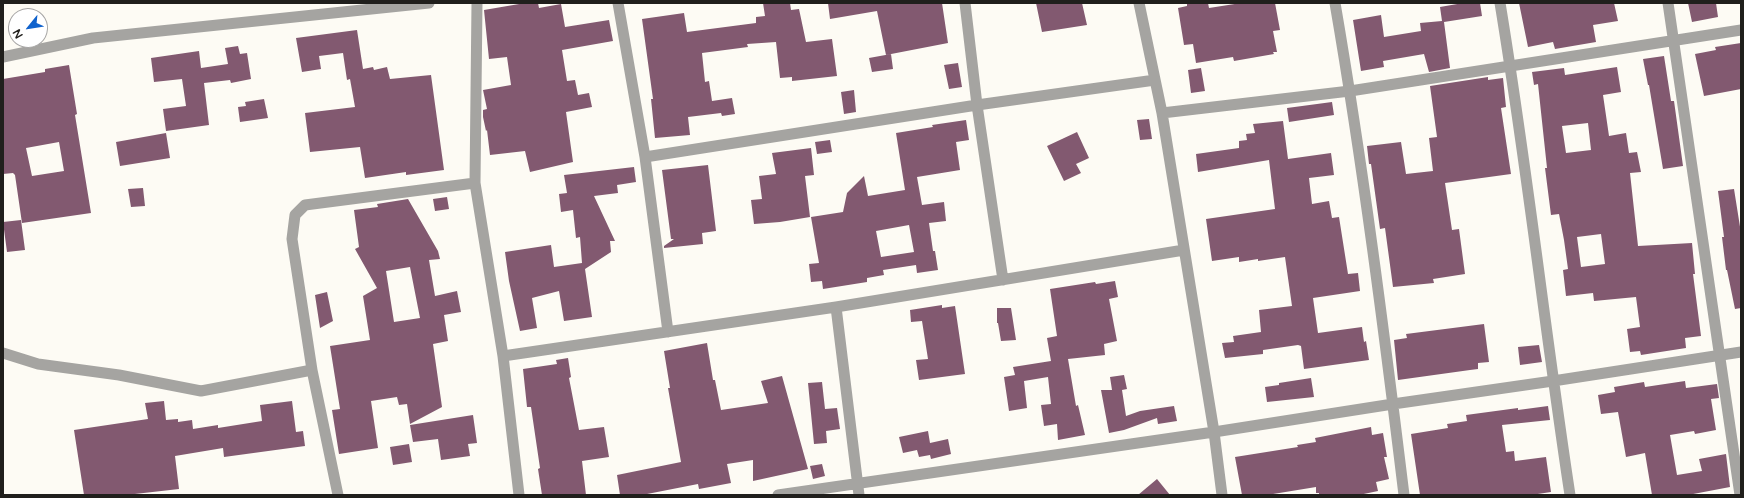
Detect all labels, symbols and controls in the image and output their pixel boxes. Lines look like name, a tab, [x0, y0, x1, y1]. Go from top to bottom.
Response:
north arrow	[8, 8, 48, 48]
text: N	[10, 27, 26, 41]

